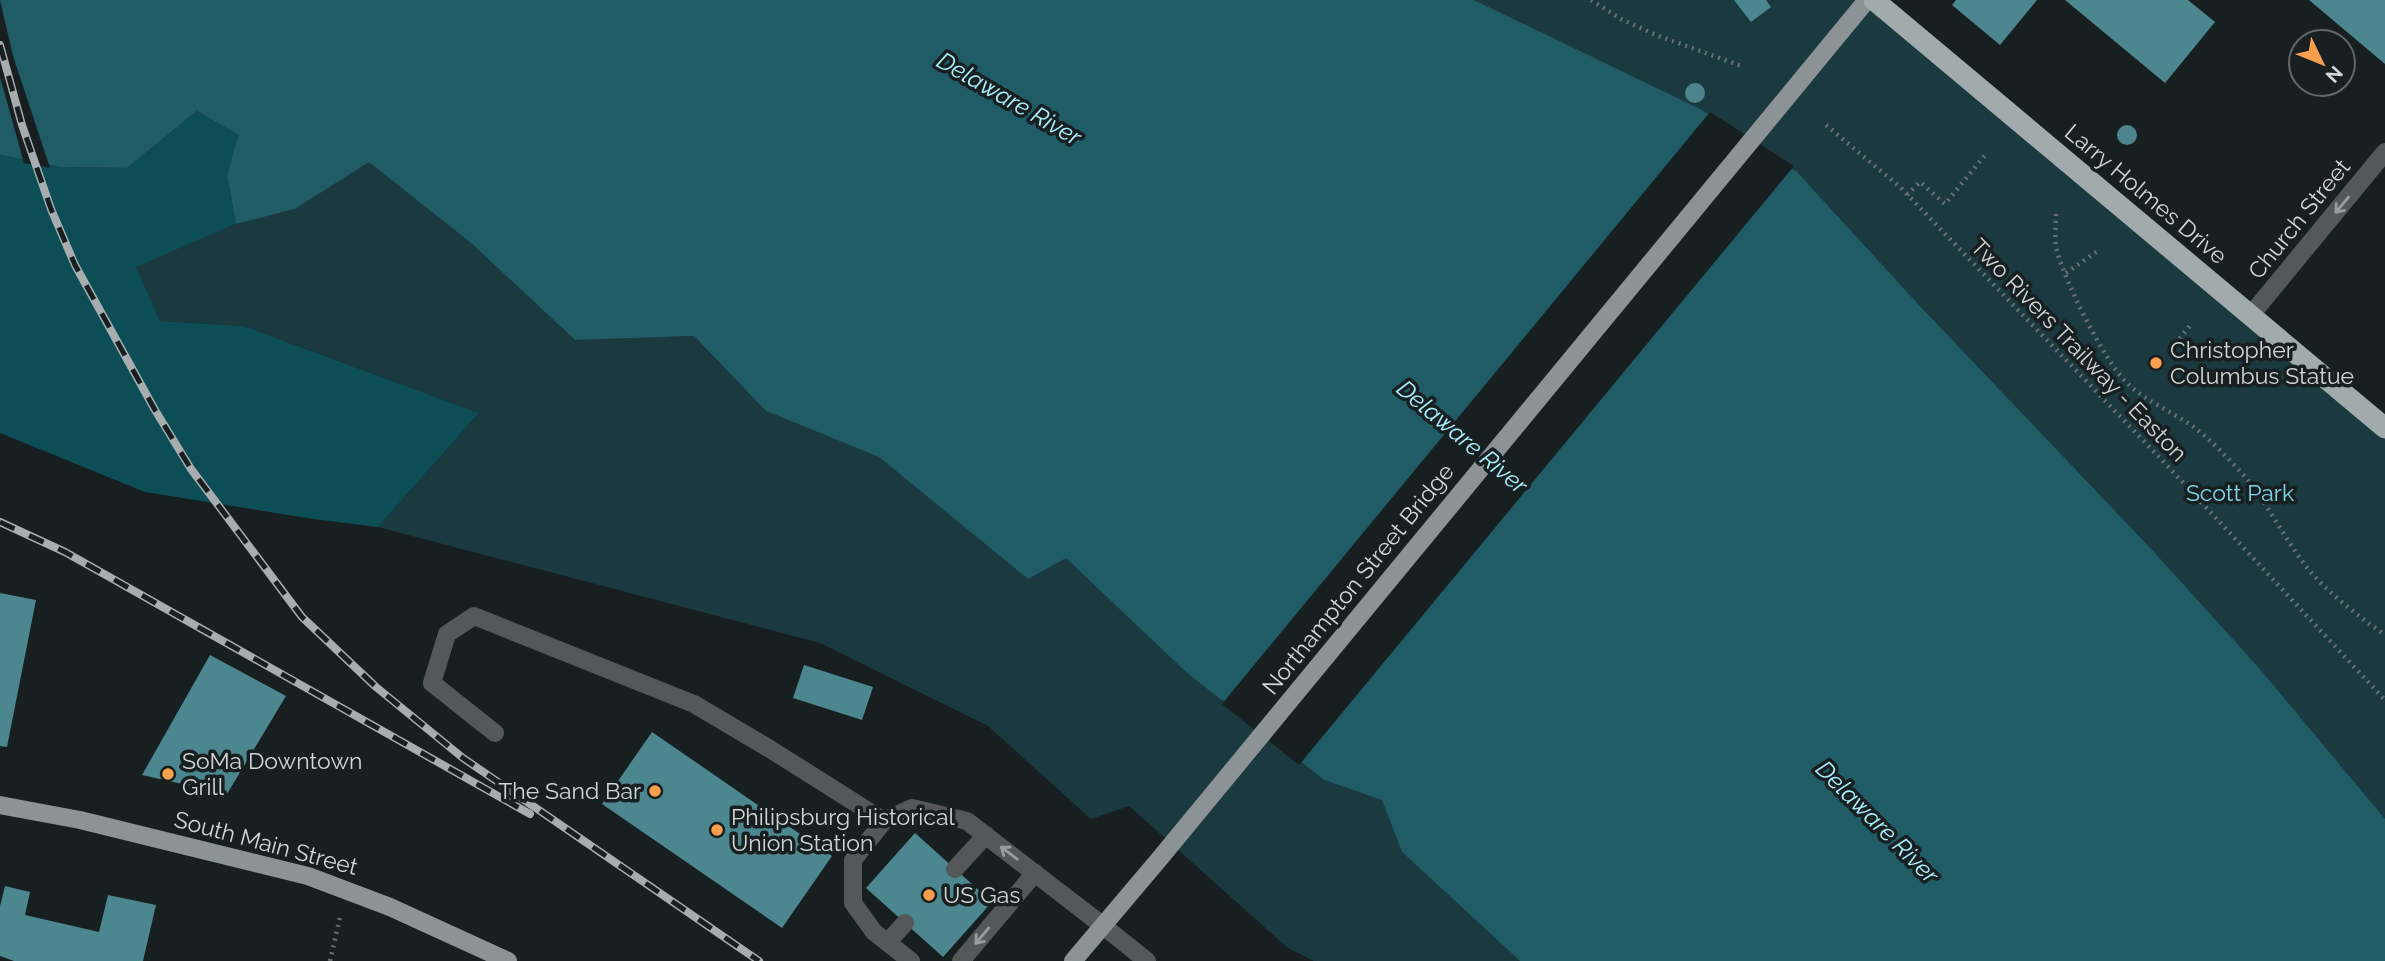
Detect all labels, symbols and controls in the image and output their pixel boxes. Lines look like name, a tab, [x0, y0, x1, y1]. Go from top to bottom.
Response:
north arrow	[2287, 28, 2357, 98]
water label: Delaware River	[932, 46, 1087, 152]
text: N	[2321, 62, 2347, 87]
street label: Larry Holmes Drive	[2060, 118, 2233, 269]
street label: Church Street	[2242, 153, 2355, 284]
one-way arrow	[2334, 195, 2349, 213]
street label: Two Rivers Trailway - Easton	[1966, 233, 2193, 467]
place label: Christopher Columbus Statue	[2170, 336, 2354, 389]
marker: Christopher Columbus Statue	[2148, 355, 2164, 371]
water label: Delaware River	[1391, 374, 1534, 500]
street label: Northampton Street Bridge	[1256, 458, 1459, 699]
park label: Scott Park	[2186, 479, 2294, 506]
place label: SoMa Downtown Grill	[182, 747, 363, 800]
water label: Delaware River	[1810, 754, 1945, 890]
marker: SoMa Downtown Grill	[160, 766, 176, 782]
place label: The Sand Bar	[498, 777, 641, 804]
marker: The Sand Bar	[647, 783, 663, 799]
place label: Philipsburg Historical Union Station	[731, 803, 956, 856]
street label: South Main Street	[171, 805, 361, 880]
marker: Philipsburg Historical Union Station	[709, 822, 725, 838]
one-way arrow	[1001, 846, 1019, 861]
place label: US Gas	[943, 881, 1020, 908]
marker: US Gas	[921, 887, 937, 903]
one-way arrow	[974, 926, 990, 944]

